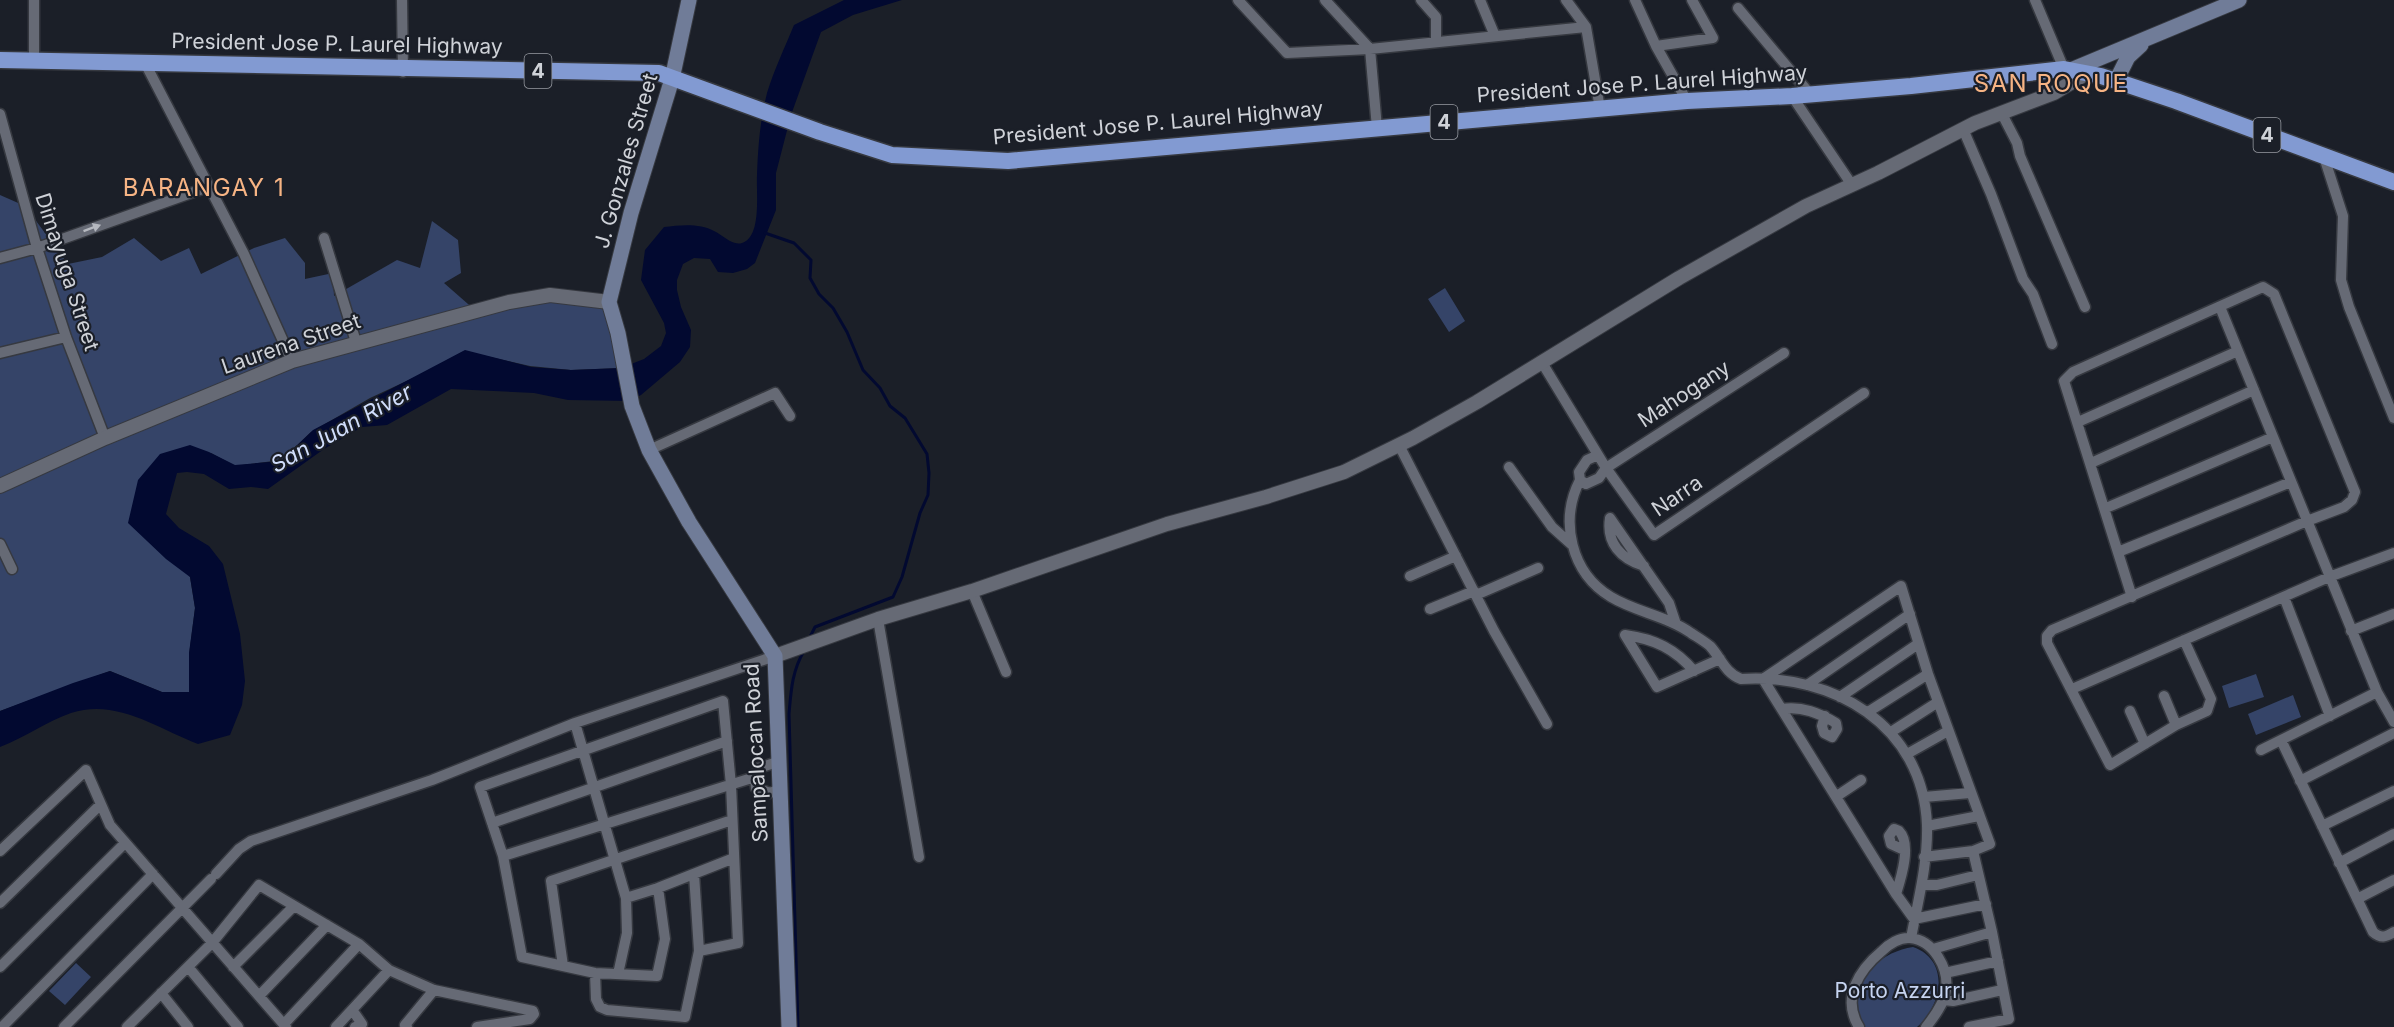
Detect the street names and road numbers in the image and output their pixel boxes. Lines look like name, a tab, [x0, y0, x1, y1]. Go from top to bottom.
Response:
street label: President Jose P. Laurel Highway	[171, 28, 503, 59]
road number: 4	[524, 54, 552, 88]
street label: President Jose P. Laurel Highway	[1476, 59, 1808, 108]
street label: J. Gonzales Street	[589, 70, 662, 251]
street label: President Jose P. Laurel Highway	[992, 96, 1324, 149]
road number: 4	[1430, 105, 1458, 139]
road number: 4	[2254, 118, 2280, 152]
street label: Dimayuga Street	[30, 190, 105, 354]
street label: Laurena Street	[218, 308, 364, 379]
street label: Mahogany	[1633, 355, 1734, 432]
street label: Narra	[1647, 470, 1707, 521]
street label: Sampalocan Road	[738, 663, 773, 843]

